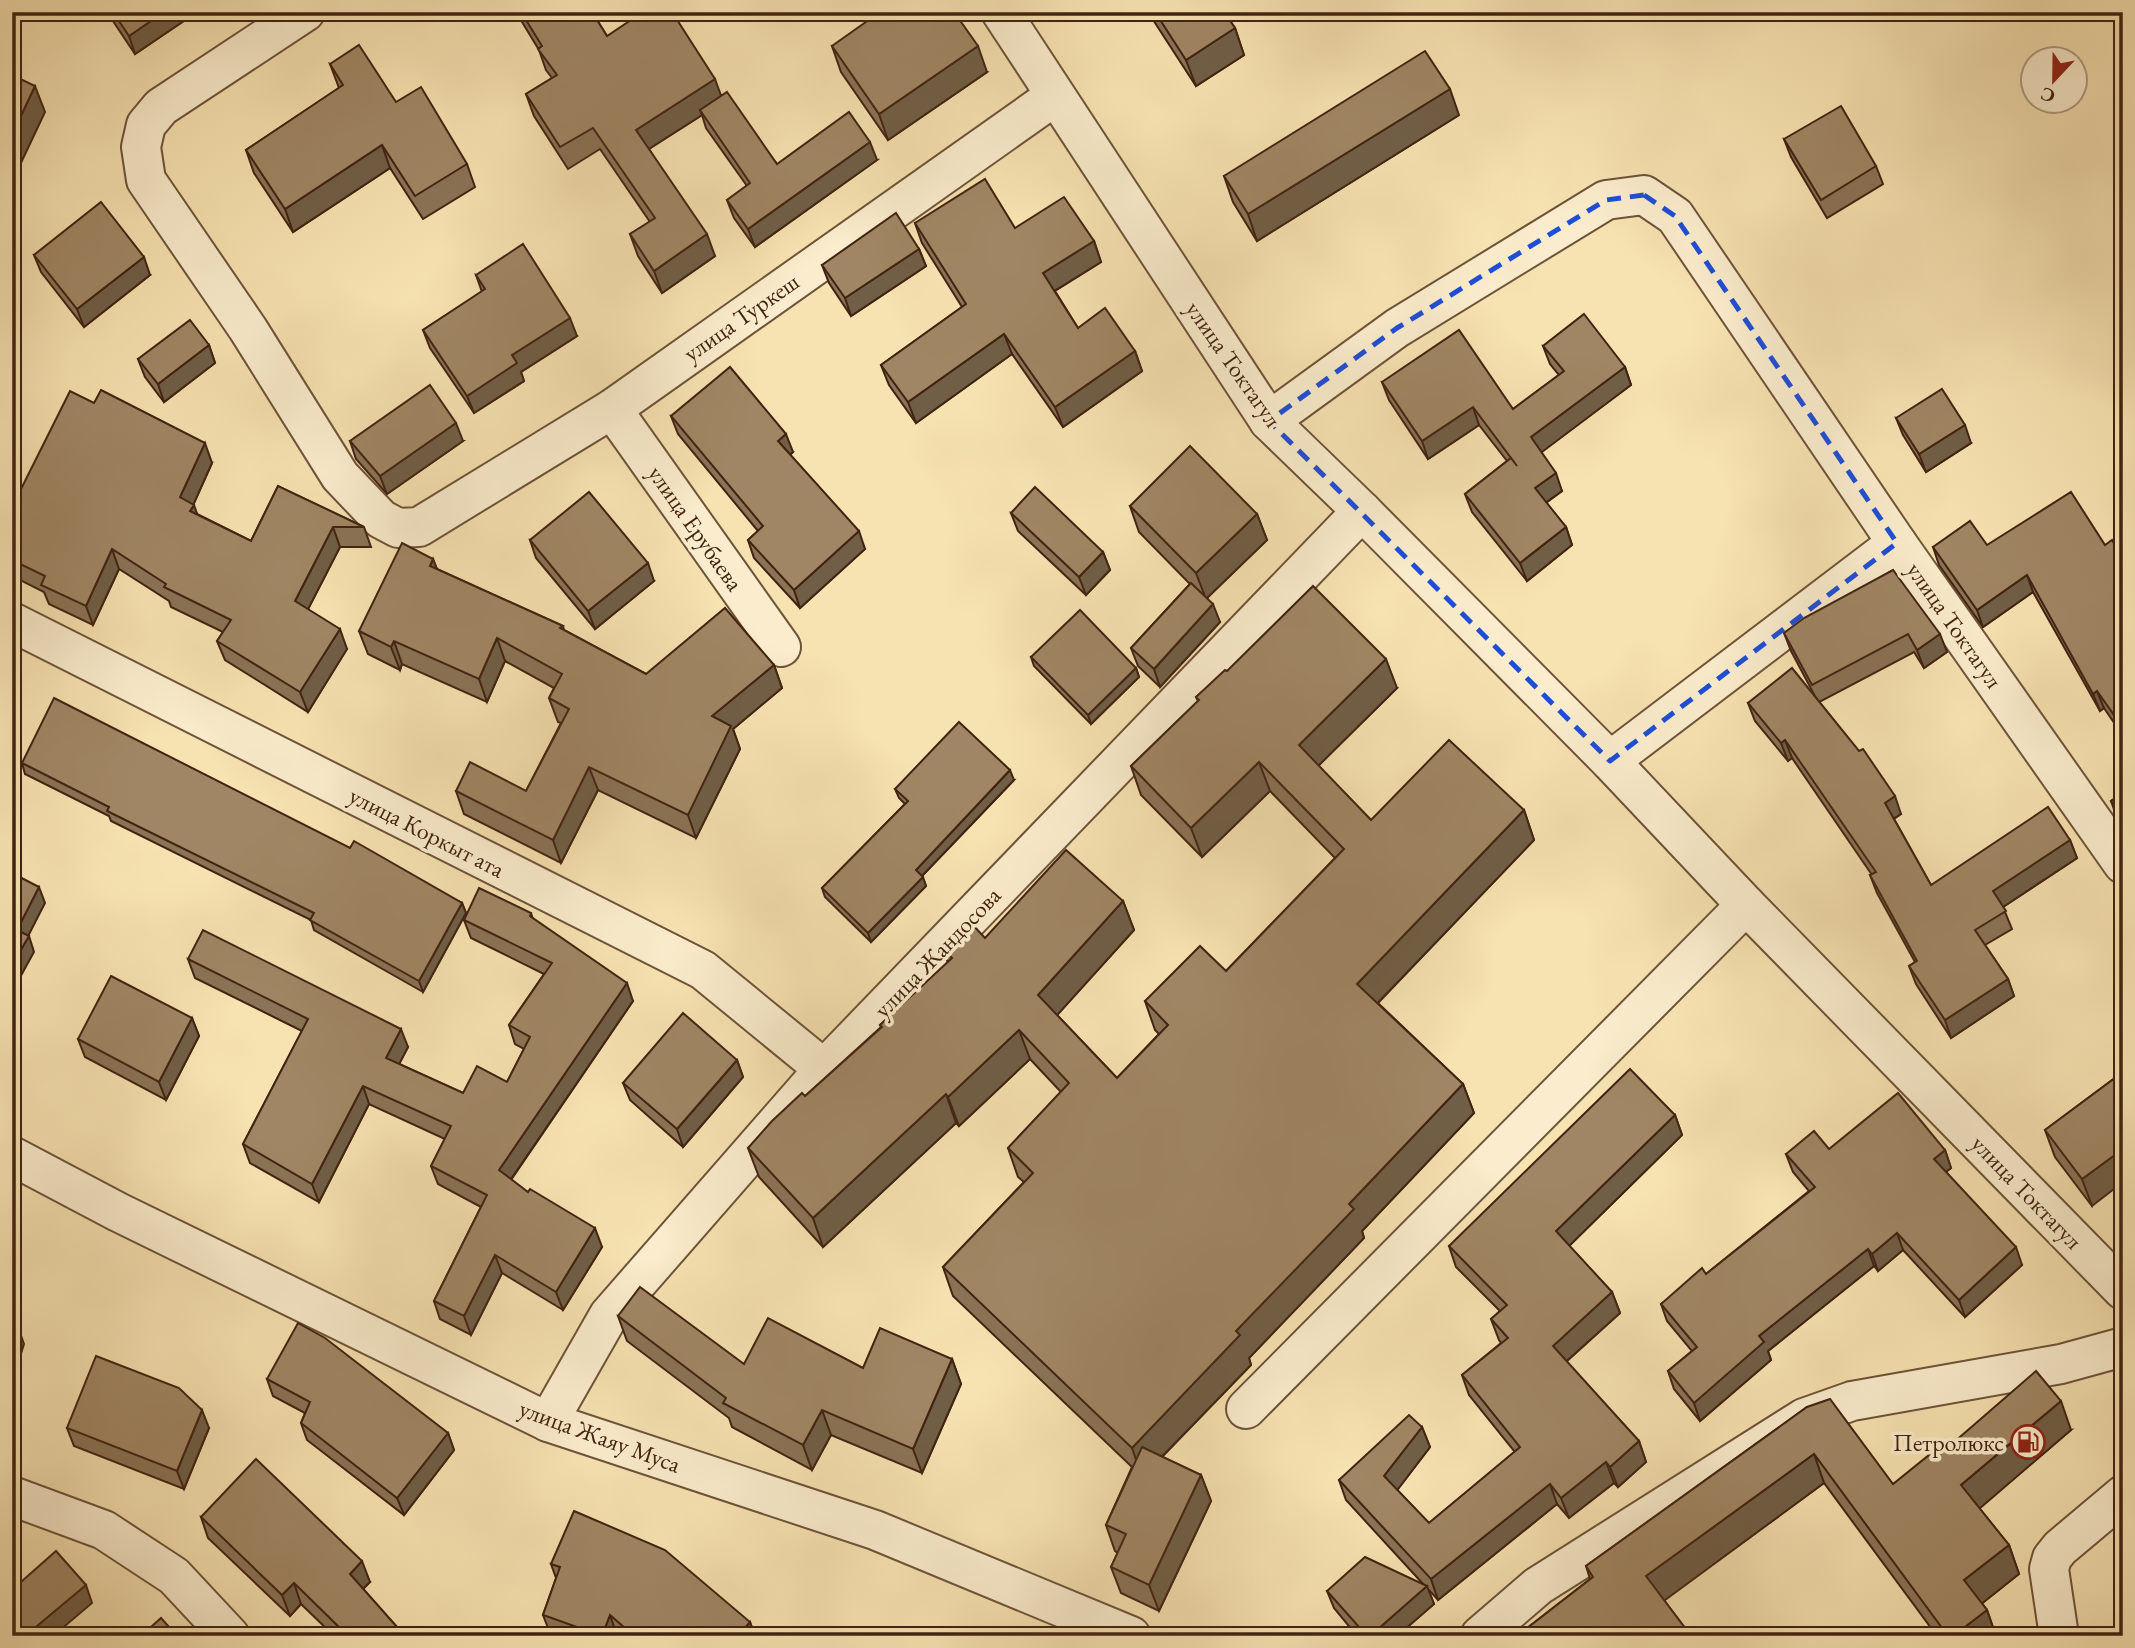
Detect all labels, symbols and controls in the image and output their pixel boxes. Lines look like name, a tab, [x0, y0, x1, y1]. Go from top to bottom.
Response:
north arrow	[2020, 46, 2090, 116]
text: С	[2037, 81, 2059, 109]
street label: улица Туркеш	[677, 266, 805, 368]
street label: улица Токтагул	[1179, 295, 1289, 433]
street label: улица Ерубаева	[641, 459, 751, 597]
street label: улица Токтагул	[1900, 556, 2010, 694]
street label: улица Коркыт ата	[344, 780, 510, 885]
street label: улица Жандосова	[867, 880, 1008, 1024]
street label: улица Токтагул	[1965, 1128, 2089, 1256]
street label: улица Жаяу Муса	[515, 1392, 685, 1480]
fuel station icon: Петролюкс	[2009, 1423, 2047, 1461]
place label: Петролюкс	[1893, 1427, 2004, 1458]

